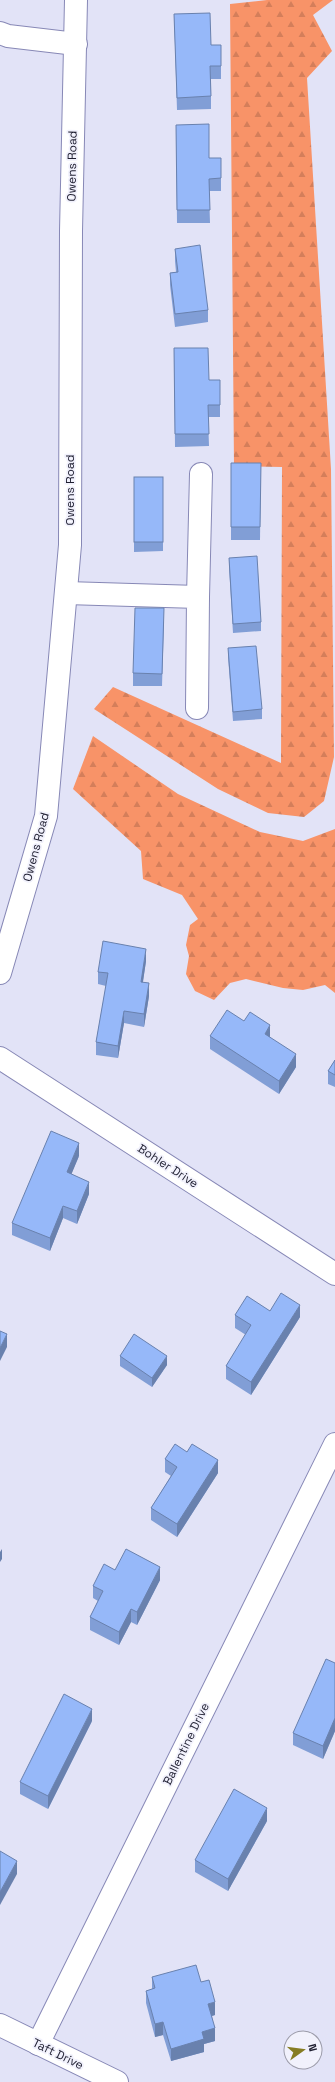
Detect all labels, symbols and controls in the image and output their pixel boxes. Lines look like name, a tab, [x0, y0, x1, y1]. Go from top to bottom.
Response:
street label: Owens Road	[63, 130, 81, 202]
street label: Owens Road	[62, 455, 78, 525]
street label: Owens Road	[19, 811, 53, 883]
street label: Bohler Drive	[135, 1140, 201, 1192]
street label: Ballentine Drive	[159, 1700, 213, 1788]
north arrow	[283, 2030, 323, 2070]
street label: Taft Drive	[30, 2035, 86, 2073]
text: N	[305, 2042, 320, 2053]

